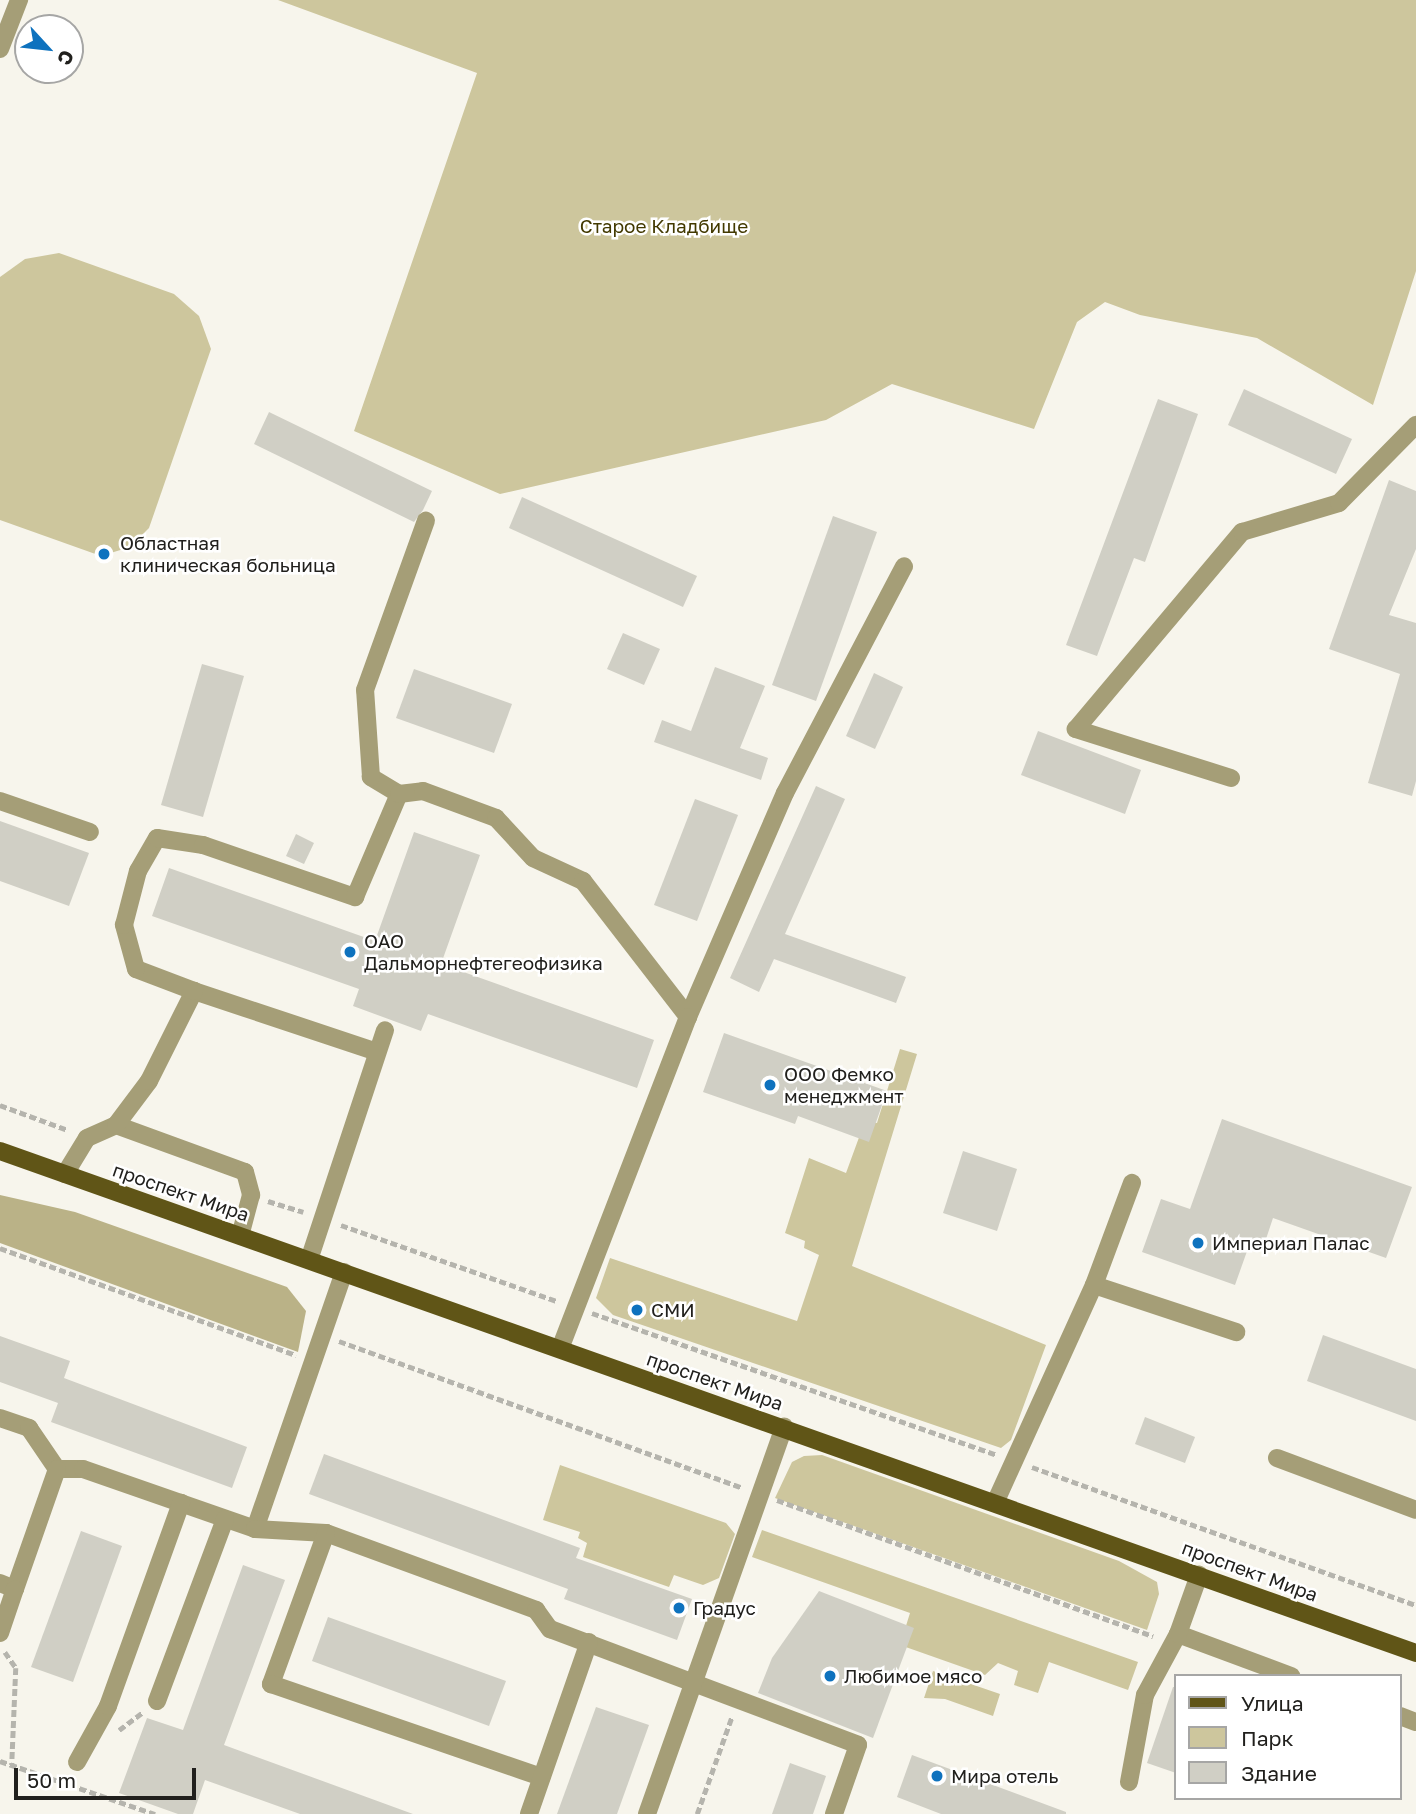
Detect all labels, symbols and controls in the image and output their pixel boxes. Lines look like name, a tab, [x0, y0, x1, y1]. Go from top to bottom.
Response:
north arrow	[14, 14, 84, 84]
text: С	[53, 47, 80, 69]
park label: Старое Кладбище	[580, 215, 748, 237]
place label: Областная клиническая больница	[120, 532, 336, 576]
marker: Областная клиническая больница	[94, 544, 114, 564]
place label: ОАО Дальморнефтегеофизика	[364, 930, 603, 974]
marker: ОАО Дальморнефтегеофизика	[342, 944, 358, 960]
place label: ООО Фемко менеджмент	[784, 1063, 904, 1107]
marker: ООО Фемко менеджмент	[762, 1077, 778, 1093]
street label: проспект Мира	[110, 1158, 252, 1226]
place label: Империал Палас	[1212, 1232, 1370, 1254]
marker: Империал Палас	[1190, 1235, 1206, 1251]
place label: СМИ	[651, 1299, 695, 1321]
marker: СМИ	[629, 1302, 645, 1318]
street label: проспект Мира	[644, 1347, 786, 1415]
street label: проспект Мира	[1179, 1536, 1321, 1606]
place label: Градус	[693, 1597, 756, 1619]
marker: Градус	[671, 1600, 687, 1616]
place label: Любимое мясо	[844, 1665, 982, 1687]
marker: Любимое мясо	[822, 1668, 838, 1684]
legend	[1174, 1674, 1402, 1800]
text: Улица	[1241, 1690, 1304, 1716]
text: Парк	[1241, 1725, 1294, 1751]
scale bar	[18, 1755, 200, 1799]
text: Здание	[1241, 1760, 1317, 1786]
place label: Мира отель	[951, 1765, 1058, 1787]
text: 50 m	[27, 1767, 76, 1793]
marker: Мира отель	[929, 1768, 945, 1784]

